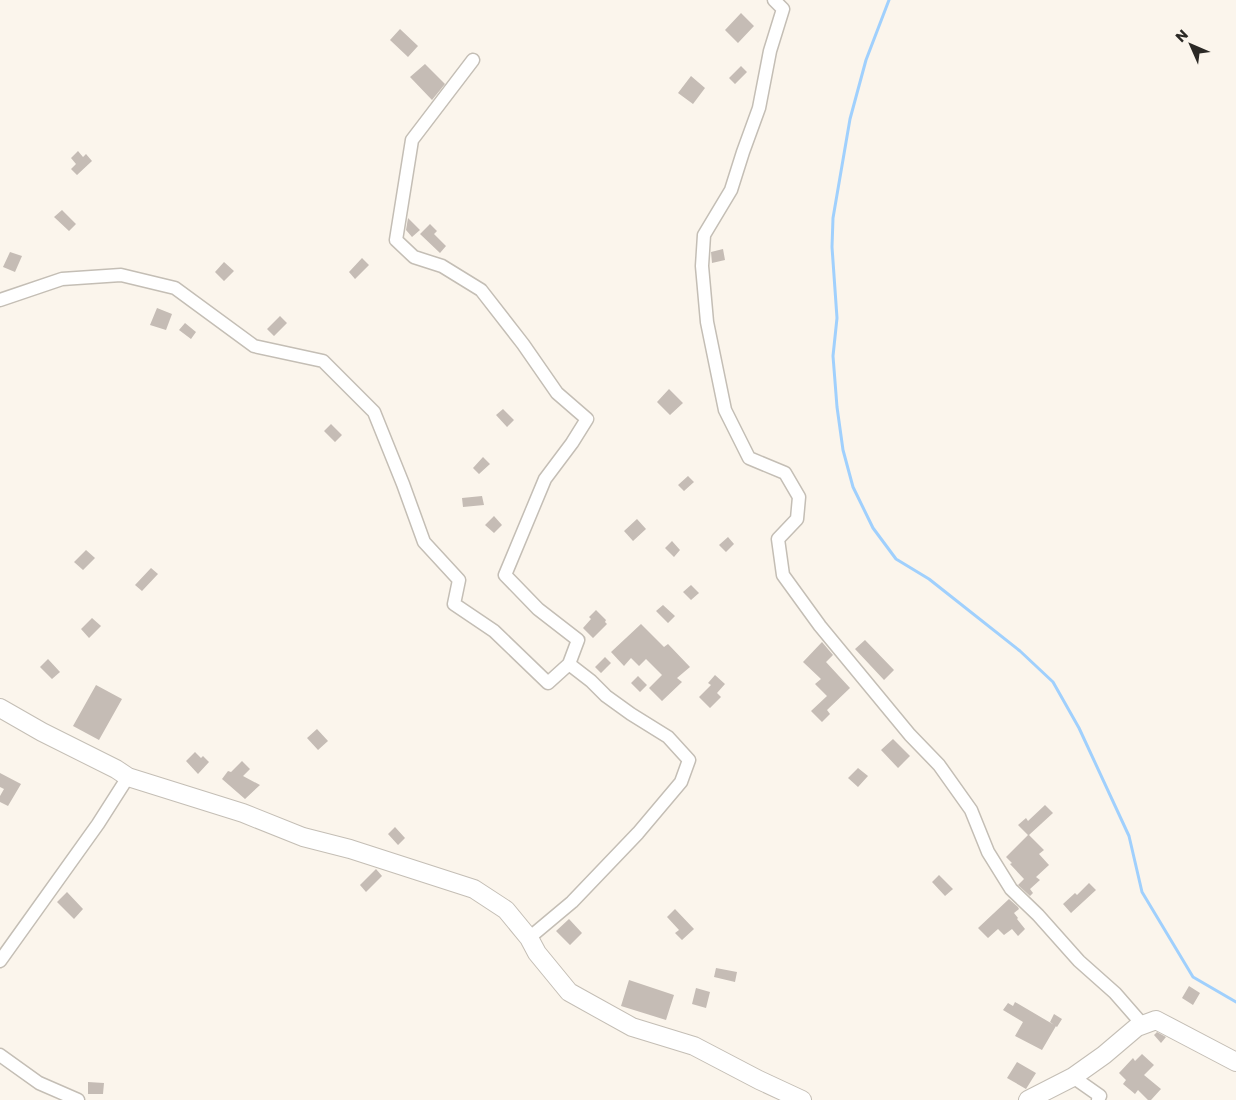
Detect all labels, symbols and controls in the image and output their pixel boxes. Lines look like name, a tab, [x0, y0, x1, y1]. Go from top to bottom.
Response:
north arrow	[1166, 20, 1216, 70]
text: N	[1171, 25, 1193, 47]

